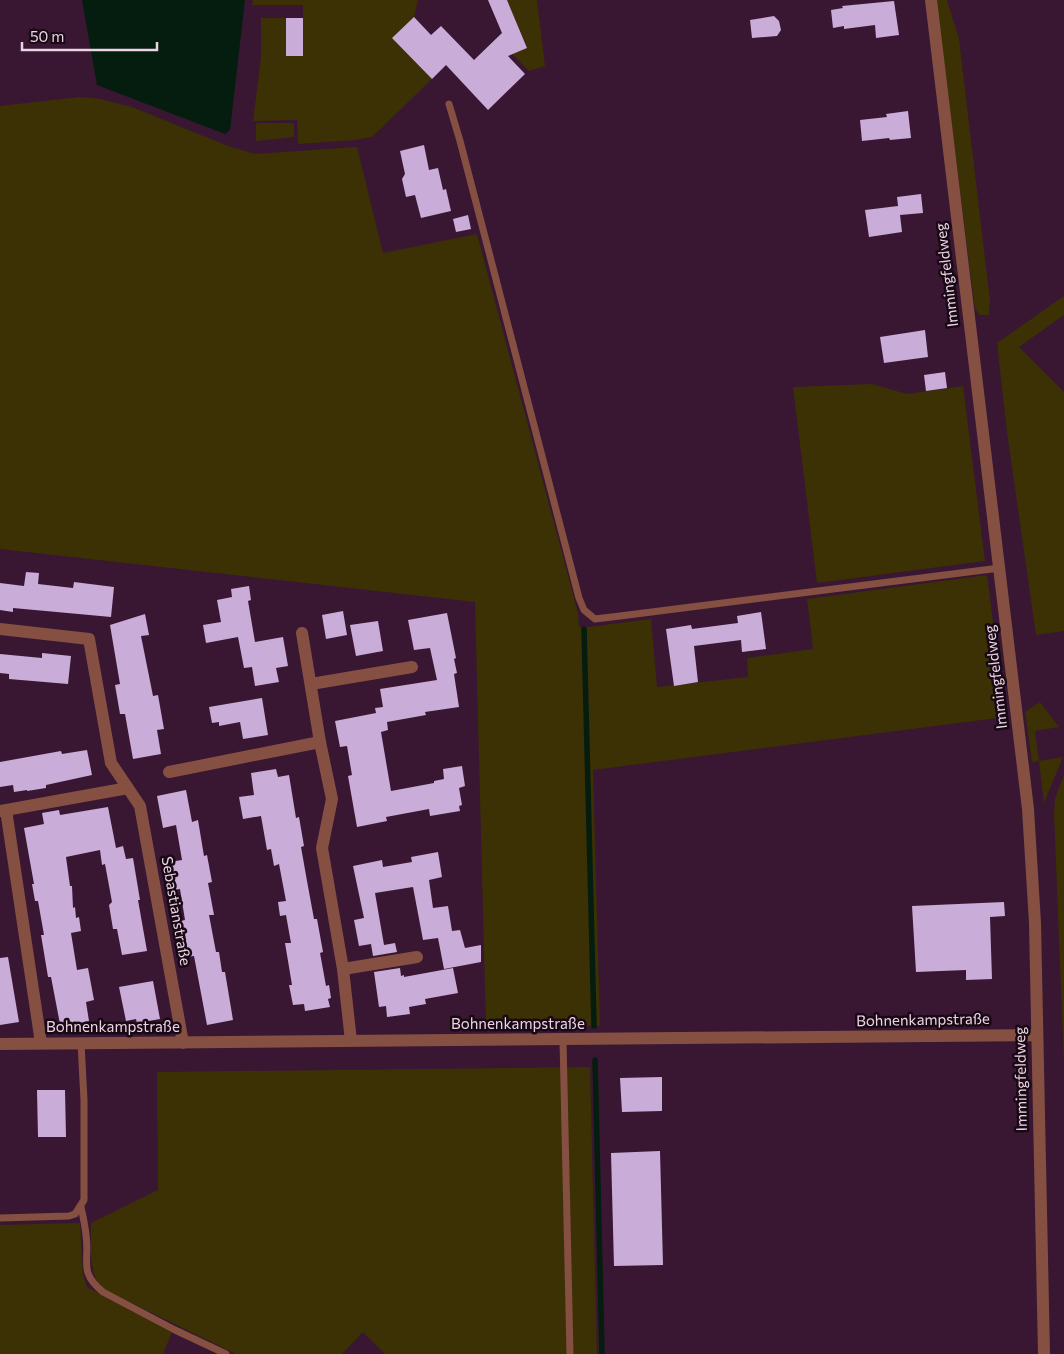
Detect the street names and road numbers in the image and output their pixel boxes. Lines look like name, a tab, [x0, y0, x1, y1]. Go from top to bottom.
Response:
street label: Immingfeldweg	[931, 222, 961, 328]
street label: Immingfeldweg	[980, 624, 1010, 730]
street label: Sebastianstraße	[159, 855, 195, 967]
street label: Bohnenkampstraße	[856, 1009, 990, 1029]
street label: Bohnenkampstraße	[451, 1014, 585, 1032]
street label: Bohnenkampstraße	[46, 1017, 180, 1035]
street label: Immingfeldweg	[1010, 1027, 1030, 1132]

